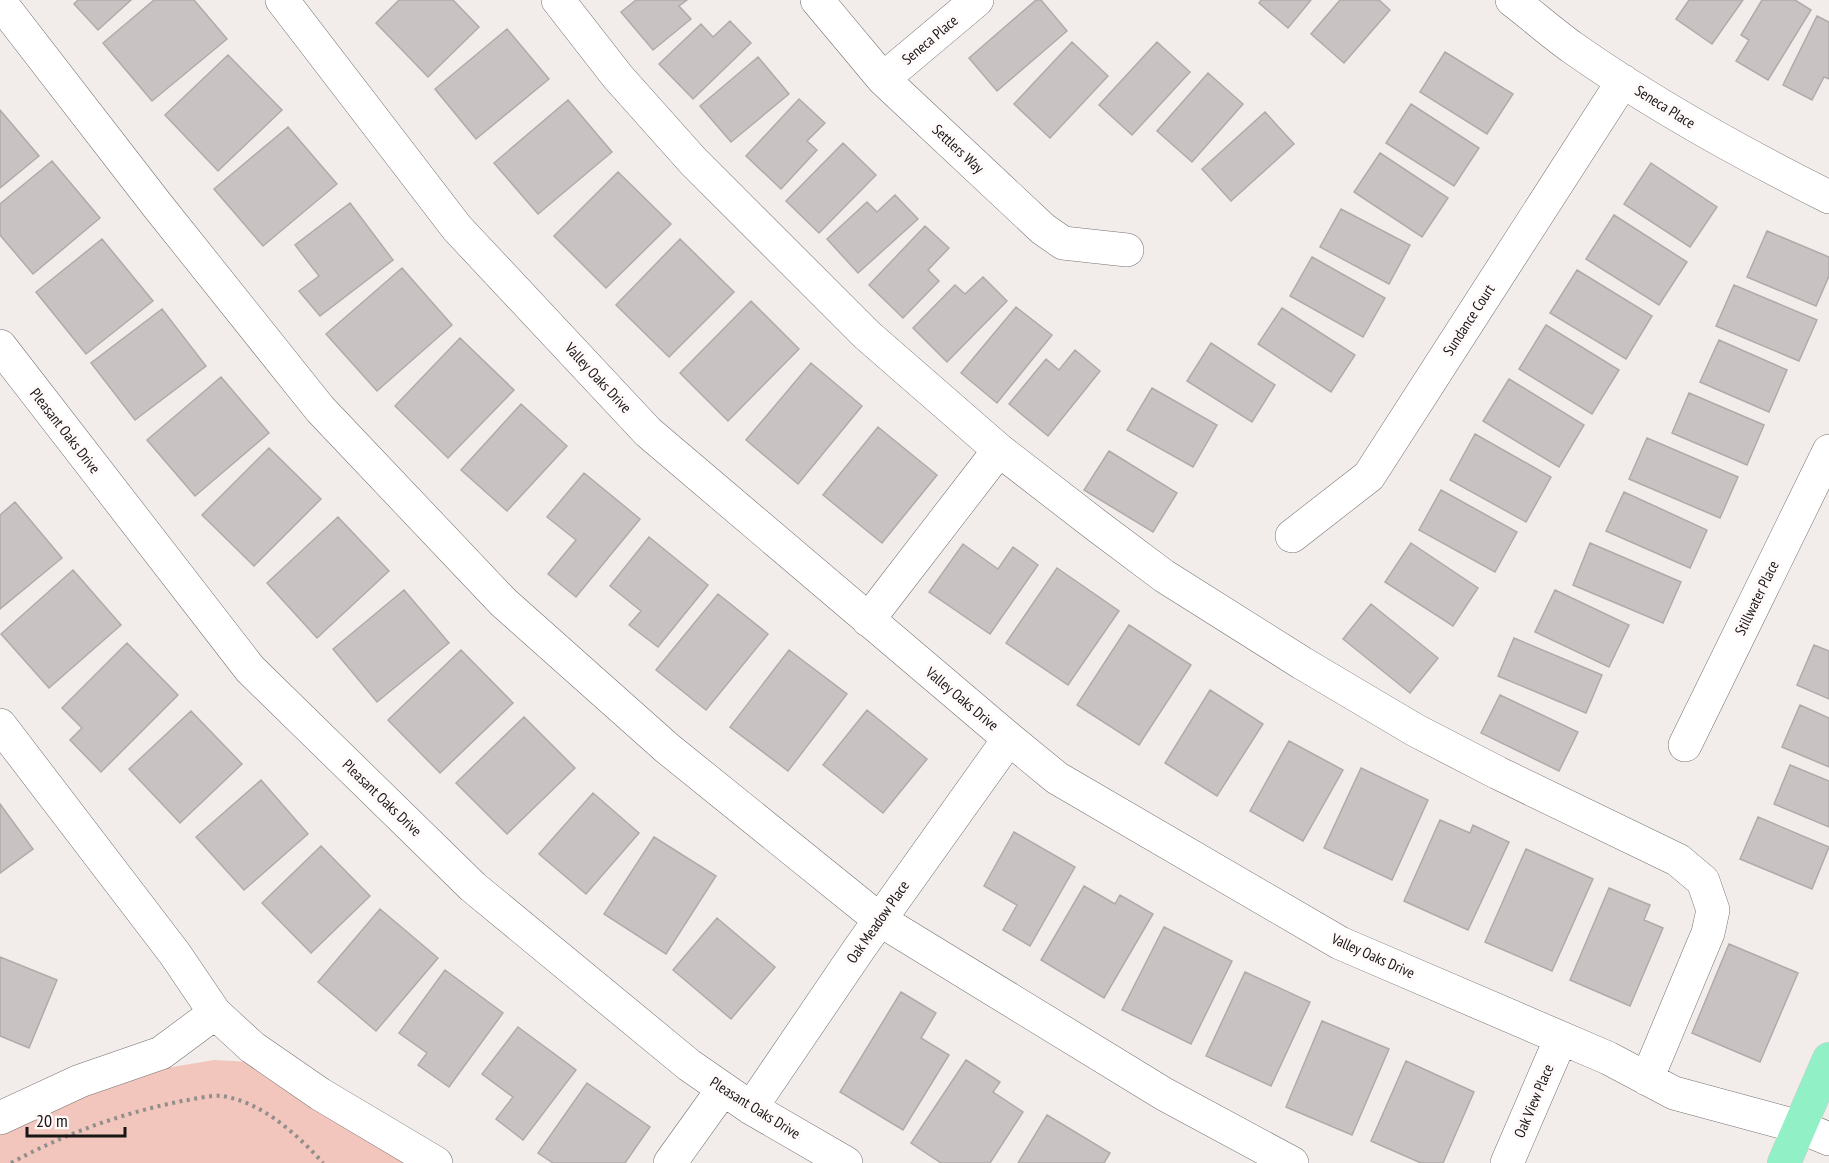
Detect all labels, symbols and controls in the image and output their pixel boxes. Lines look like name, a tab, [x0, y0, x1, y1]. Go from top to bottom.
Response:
street label: Seneca Place	[898, 11, 962, 69]
street label: Seneca Place	[1632, 81, 1699, 132]
street label: Settlers Way	[928, 120, 988, 178]
street label: Sundance Court	[1439, 281, 1499, 359]
street label: Valley Oaks Drive	[560, 338, 636, 417]
street label: Pleasant Oaks Drive	[26, 384, 105, 477]
street label: Stillwater Place	[1730, 557, 1783, 638]
street label: Valley Oaks Drive	[921, 662, 1003, 735]
street label: Pleasant Oaks Drive	[339, 755, 426, 840]
street label: Oak Meadow Place	[842, 877, 913, 967]
street label: Valley Oaks Drive	[1328, 928, 1418, 982]
street label: Oak View Place	[1510, 1061, 1558, 1140]
street label: Pleasant Oaks Drive	[707, 1072, 804, 1143]
scale bar	[27, 1100, 124, 1138]
text: 20 m	[36, 1109, 68, 1132]

